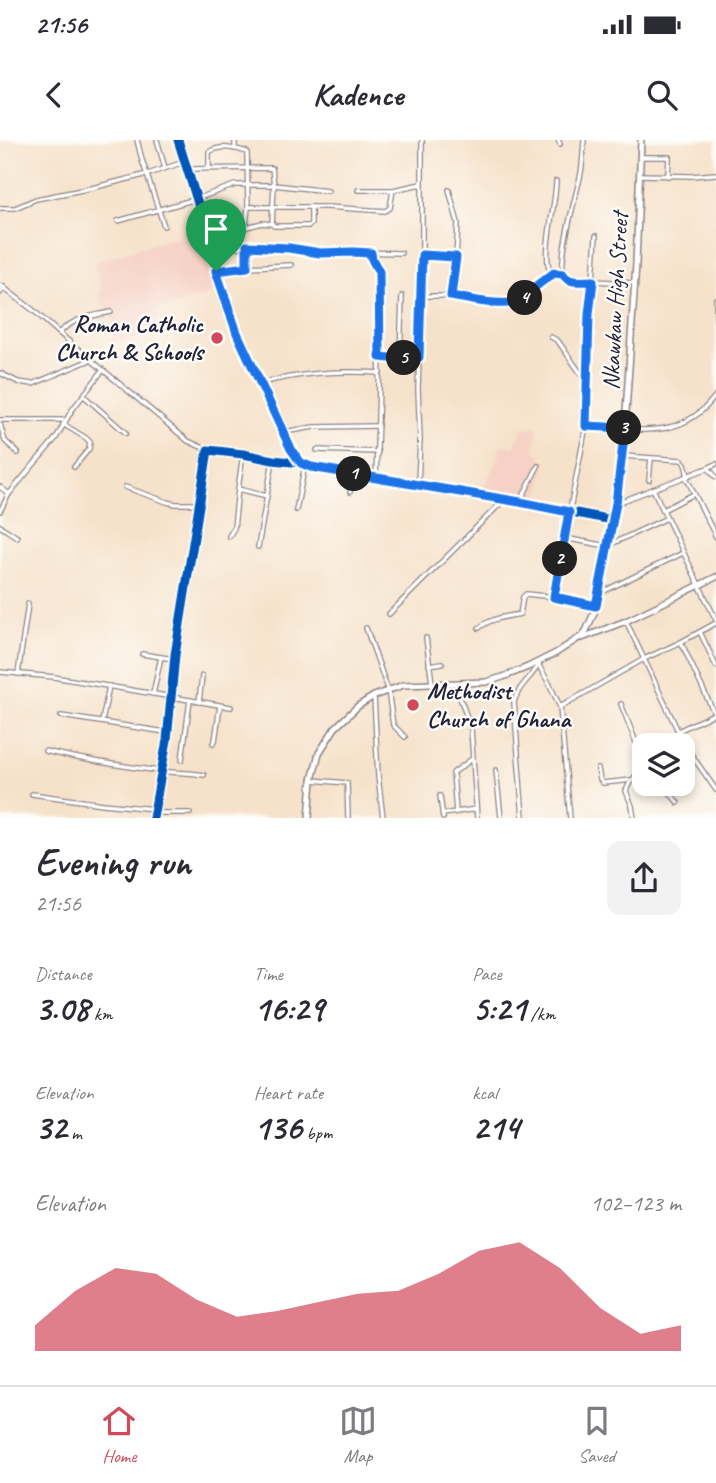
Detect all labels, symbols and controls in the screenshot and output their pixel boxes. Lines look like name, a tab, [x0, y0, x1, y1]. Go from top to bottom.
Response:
text: 21:56	[35, 8, 87, 41]
text: Kadence	[313, 74, 403, 115]
icon: back	[35, 76, 73, 114]
icon: search	[643, 76, 681, 114]
pin	[186, 199, 246, 271]
street label: Nkawkaw High Street	[595, 208, 635, 391]
icon: arrive	[197, 210, 235, 248]
pin: 4	[508, 280, 542, 316]
text: 4	[520, 285, 529, 309]
place label: Roman Catholic Church & Schools	[56, 309, 206, 367]
marker: Roman Catholic Church & Schools	[209, 330, 225, 346]
pin: 5	[386, 340, 422, 375]
text: 5	[399, 345, 408, 369]
pin: 3	[606, 410, 642, 446]
text: 3	[619, 415, 628, 439]
pin: 1	[336, 456, 372, 492]
text: 1	[349, 461, 358, 485]
pin: 2	[542, 542, 578, 576]
text: 2	[555, 546, 564, 570]
place label: Methodist Church of Ghana	[427, 676, 572, 734]
marker: Methodist Church of Ghana	[405, 697, 421, 713]
map controls	[632, 733, 695, 796]
button: layers	[632, 733, 695, 796]
text: Evening run	[35, 839, 191, 886]
button: share	[607, 841, 681, 915]
text: 21:56	[35, 889, 81, 918]
text: Distance	[35, 962, 92, 986]
text: Time	[254, 962, 283, 986]
text: Pace	[472, 962, 502, 986]
text: 3.08	[35, 986, 89, 1031]
text: 16:29	[254, 986, 324, 1031]
text: 5:21	[472, 986, 526, 1031]
text: km	[89, 1002, 112, 1026]
text: /km	[526, 1002, 555, 1026]
text: Elevation	[35, 1081, 93, 1105]
text: Heart rate	[254, 1081, 323, 1105]
text: kcal	[472, 1081, 497, 1105]
text: 32	[35, 1105, 67, 1150]
text: 136	[254, 1105, 302, 1150]
text: 214	[472, 1105, 520, 1150]
text: m	[67, 1121, 82, 1145]
text: bpm	[302, 1121, 332, 1145]
text: Elevation	[35, 1189, 106, 1218]
text: 102–123 m	[590, 1189, 681, 1218]
tab: Home	[100, 1402, 138, 1468]
tab: Map	[339, 1402, 377, 1468]
tab: Saved	[578, 1402, 616, 1468]

